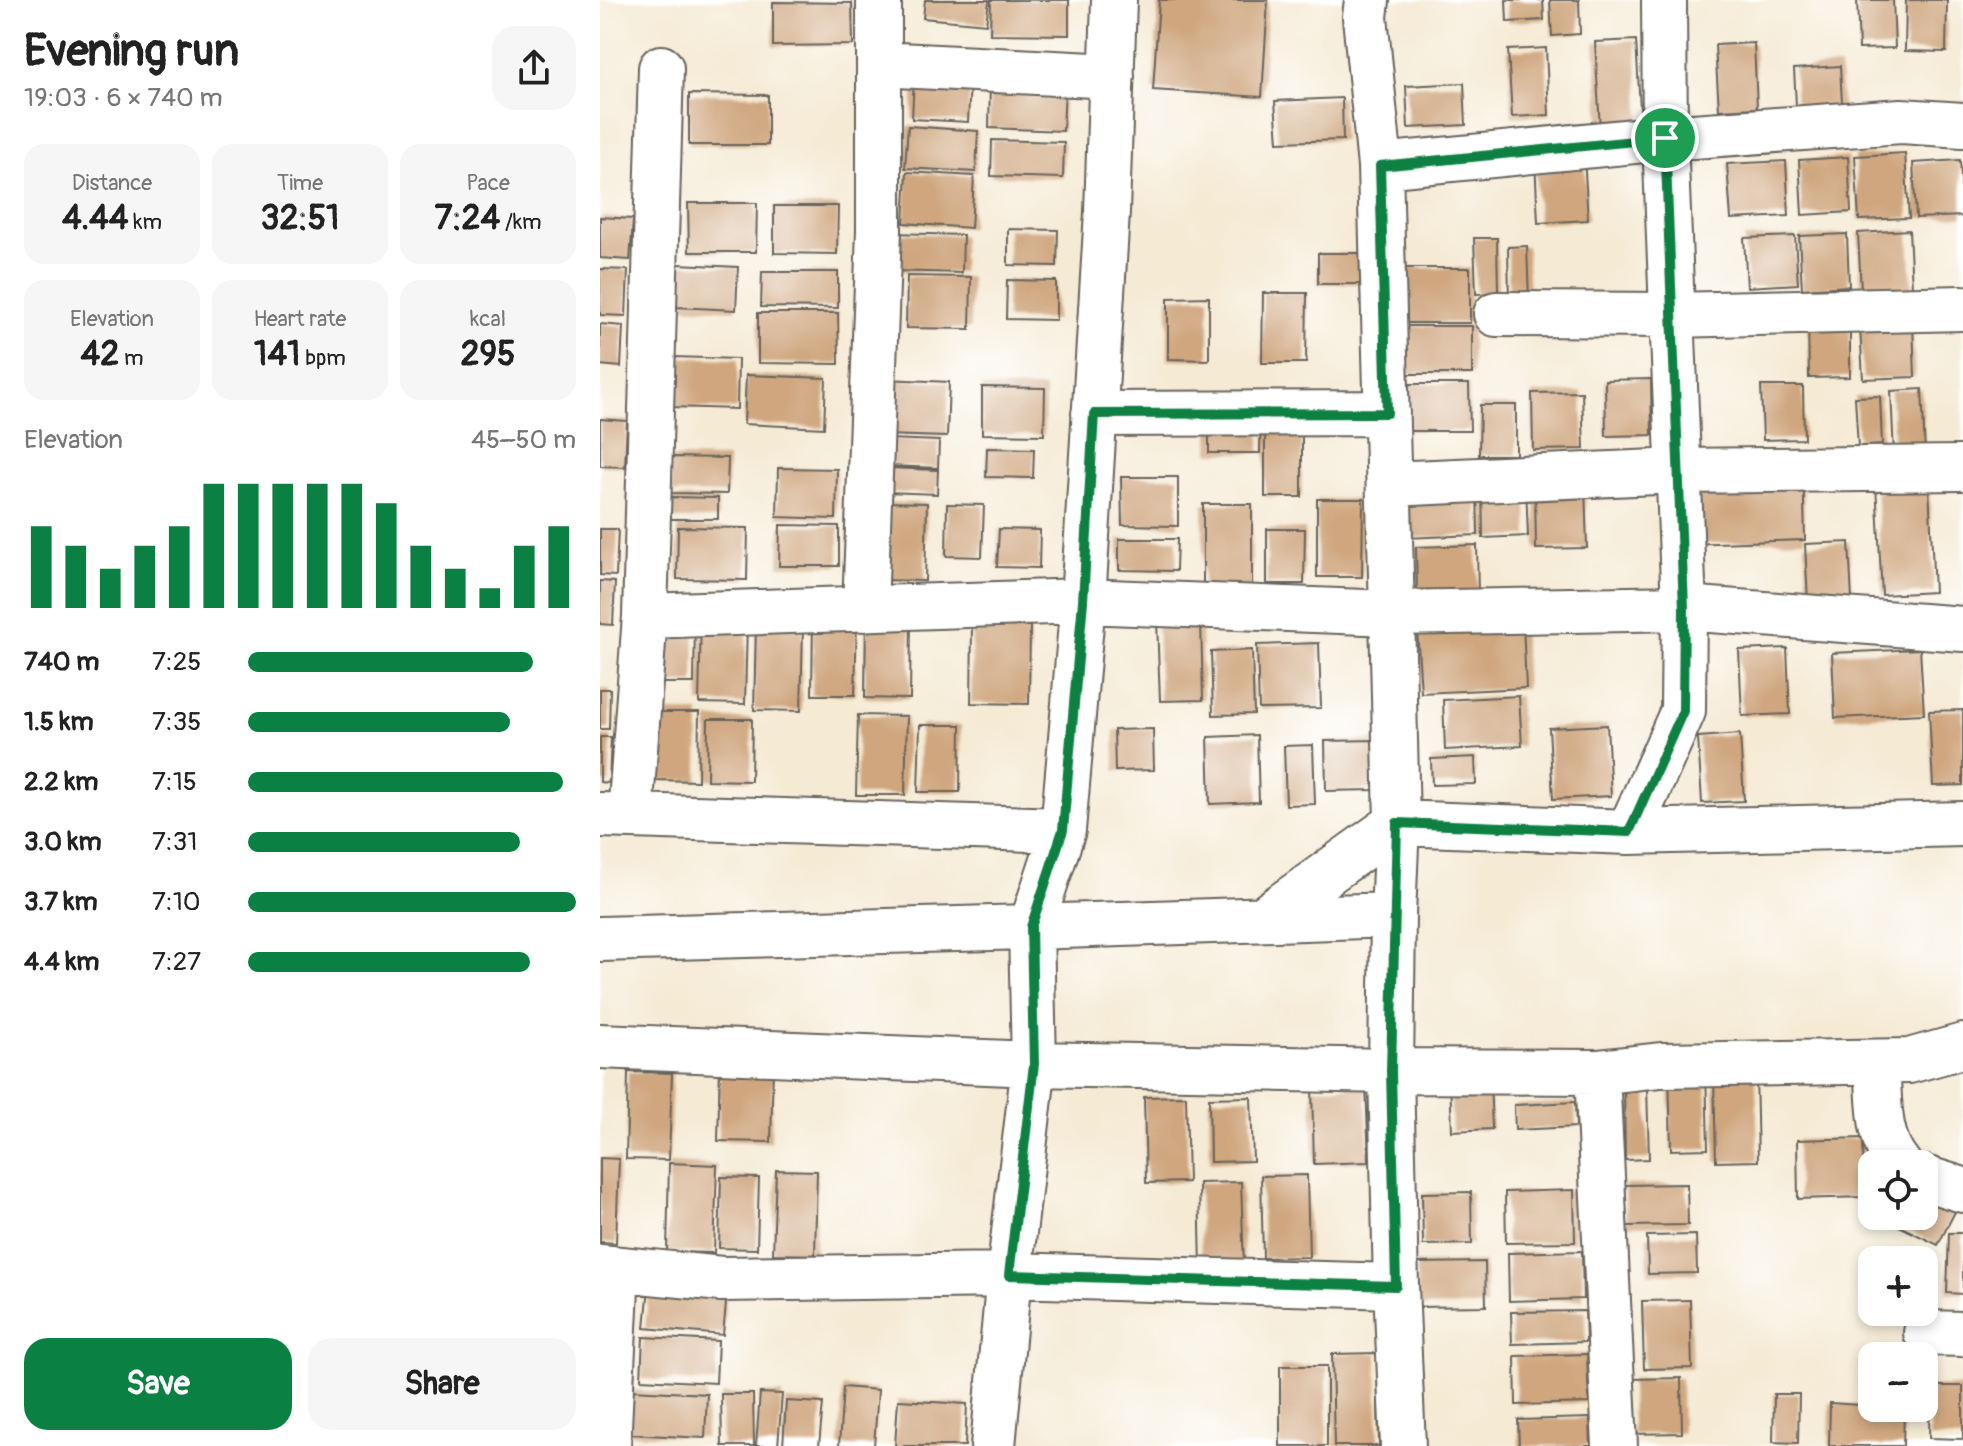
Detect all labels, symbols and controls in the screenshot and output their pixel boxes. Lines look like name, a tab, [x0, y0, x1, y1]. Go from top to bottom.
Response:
text: Evening run	[24, 24, 239, 79]
button: share	[492, 26, 576, 110]
text: 19:03 · 6 × 740 m	[24, 82, 222, 114]
pin	[1631, 104, 1699, 172]
icon: arrive	[1643, 116, 1687, 160]
text: Distance	[72, 169, 152, 197]
text: Time	[277, 169, 323, 197]
text: Pace	[466, 169, 510, 197]
text: 4.44	[62, 197, 129, 240]
text: 32:51	[261, 197, 339, 240]
text: 7:24	[434, 197, 500, 240]
text: km	[129, 208, 162, 236]
text: /km	[500, 208, 542, 236]
text: Elevation	[70, 305, 154, 333]
text: Heart rate	[254, 305, 346, 333]
text: kcal	[470, 305, 506, 333]
text: 42	[80, 333, 119, 376]
text: 141	[254, 333, 300, 376]
text: 295	[461, 333, 515, 376]
text: m	[119, 344, 144, 372]
text: bpm	[300, 344, 346, 372]
text: Elevation	[24, 424, 123, 456]
text: 45–50 m	[471, 424, 576, 456]
text: 740 m	[24, 646, 99, 678]
text: 7:25	[152, 646, 201, 678]
text: 1.5 km	[24, 706, 94, 738]
text: 7:35	[152, 706, 201, 738]
text: 2.2 km	[24, 766, 98, 798]
text: 7:15	[152, 766, 197, 798]
text: 3.0 km	[24, 826, 102, 858]
text: 7:31	[152, 826, 197, 858]
text: 3.7 km	[24, 886, 98, 918]
text: 7:10	[152, 886, 201, 918]
text: 4.4 km	[24, 946, 99, 978]
text: 7:27	[152, 946, 201, 978]
map controls	[1858, 1150, 1938, 1422]
button: locate	[1858, 1150, 1938, 1230]
button: +	[1858, 1246, 1938, 1326]
button: Save	[24, 1338, 292, 1430]
button: Share	[308, 1338, 576, 1430]
button: −	[1858, 1342, 1938, 1422]

